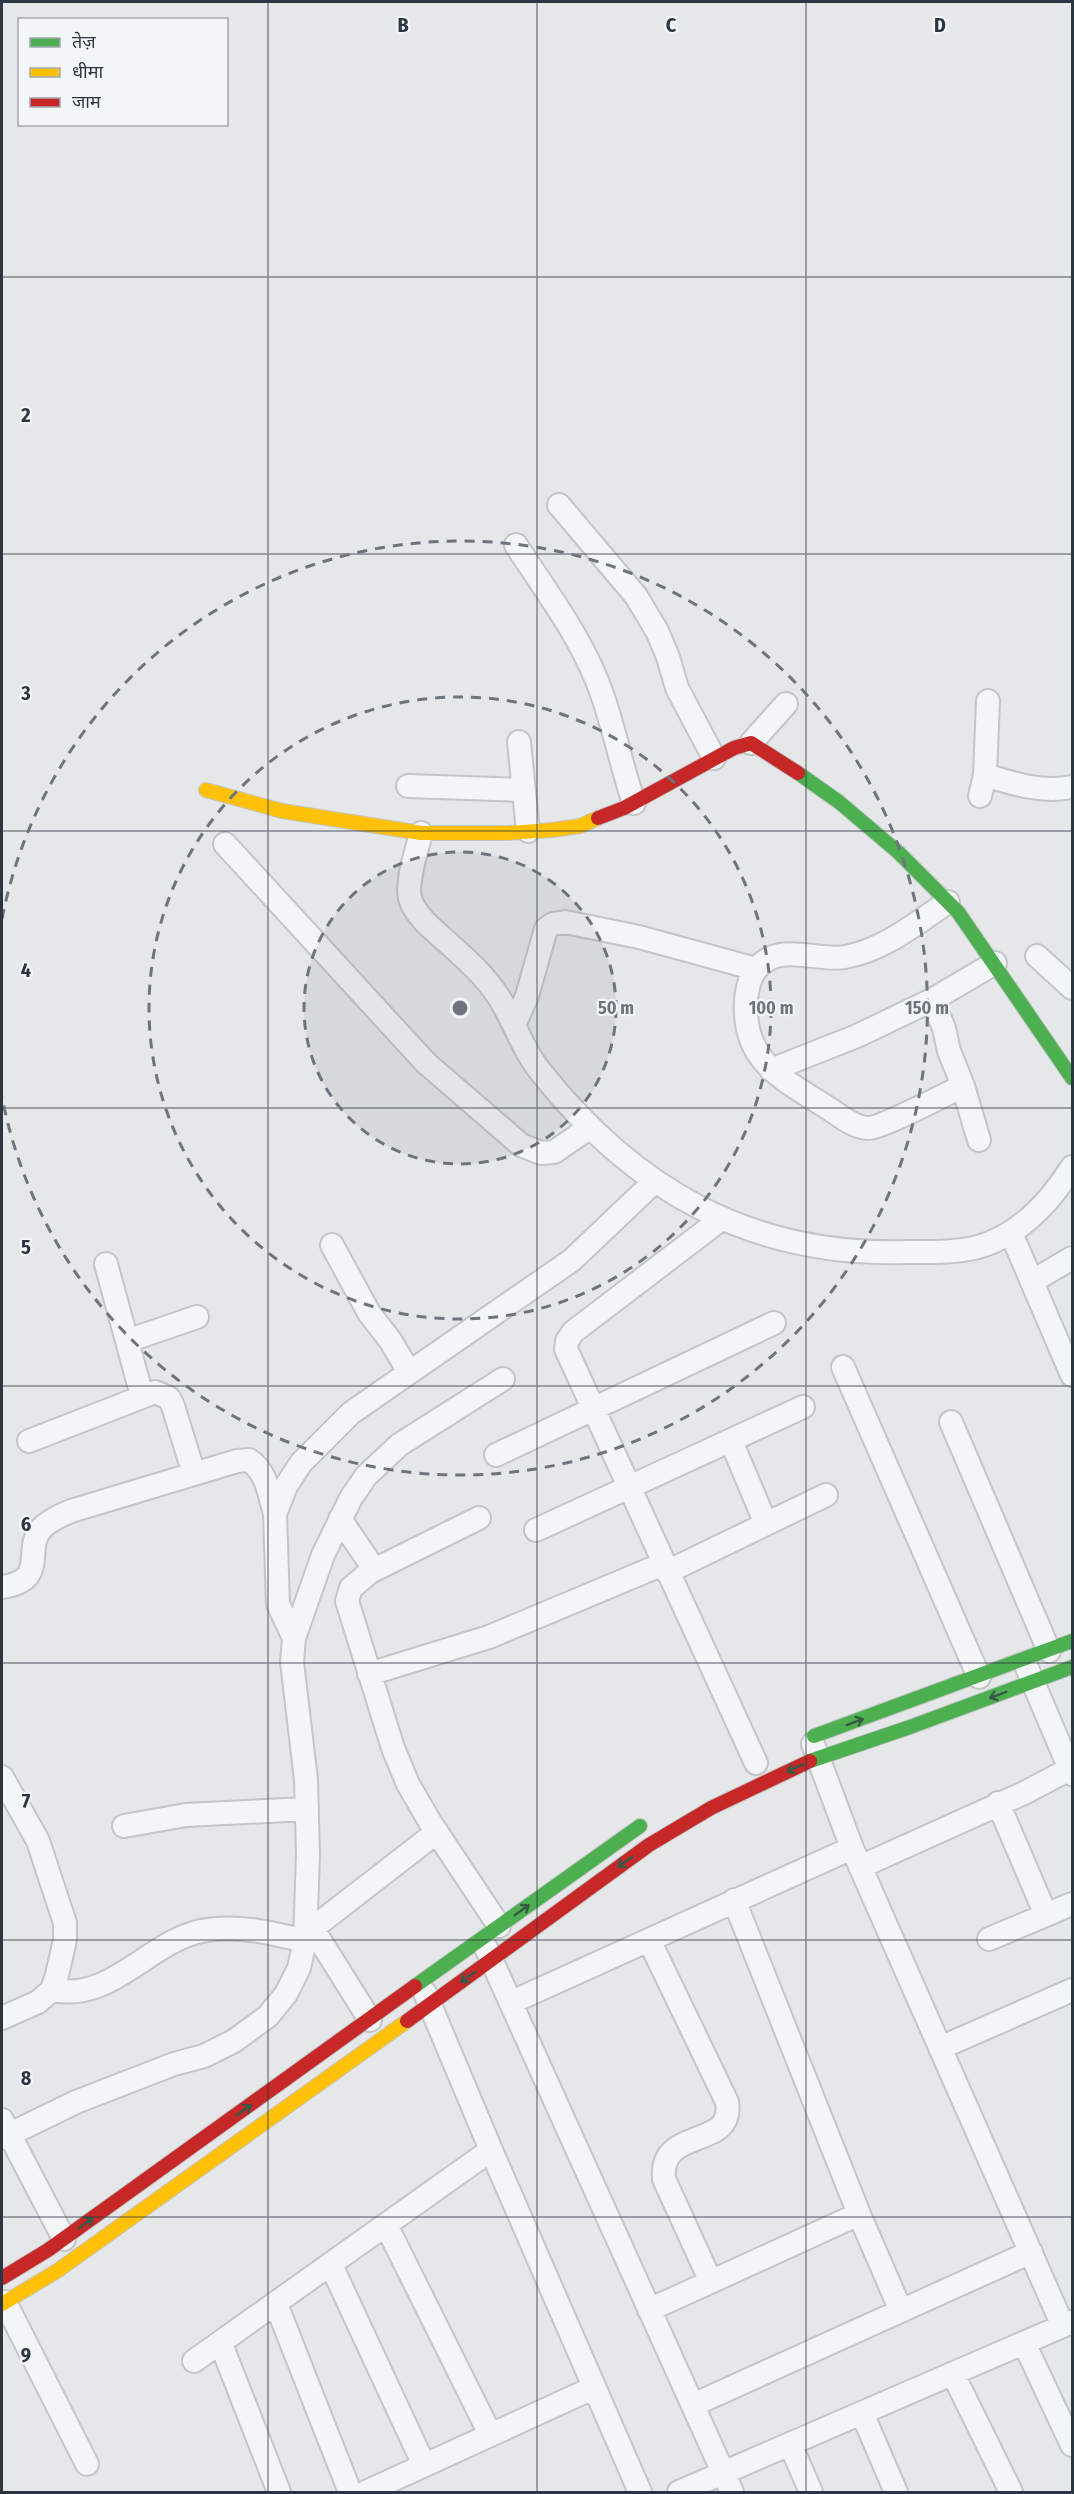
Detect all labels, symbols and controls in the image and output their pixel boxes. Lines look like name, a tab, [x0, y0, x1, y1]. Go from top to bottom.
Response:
text: B	[397, 13, 409, 37]
text: C	[666, 13, 677, 37]
text: D	[934, 13, 946, 37]
legend	[18, 18, 228, 126]
text: तेज़	[72, 31, 96, 53]
text: धीमा	[72, 61, 103, 83]
text: जाम	[72, 91, 102, 113]
text: 2	[20, 403, 31, 427]
text: 3	[20, 681, 31, 705]
text: 4	[21, 958, 31, 982]
text: 50 m	[598, 997, 634, 1019]
text: 100 m	[749, 997, 793, 1019]
text: 150 m	[905, 997, 949, 1019]
centre of rings	[450, 998, 470, 1018]
text: 5	[21, 1235, 31, 1259]
text: 6	[21, 1512, 31, 1536]
one-way arrow	[989, 1690, 1008, 1701]
one-way arrow	[845, 1716, 863, 1727]
one-way arrow	[787, 1762, 805, 1774]
text: 7	[22, 1789, 31, 1813]
one-way arrow	[617, 1856, 633, 1868]
one-way arrow	[513, 1903, 529, 1916]
one-way arrow	[460, 1971, 476, 1983]
text: 8	[21, 2066, 32, 2090]
one-way arrow	[236, 2104, 252, 2116]
one-way arrow	[77, 2217, 93, 2229]
text: 9	[21, 2343, 31, 2367]

